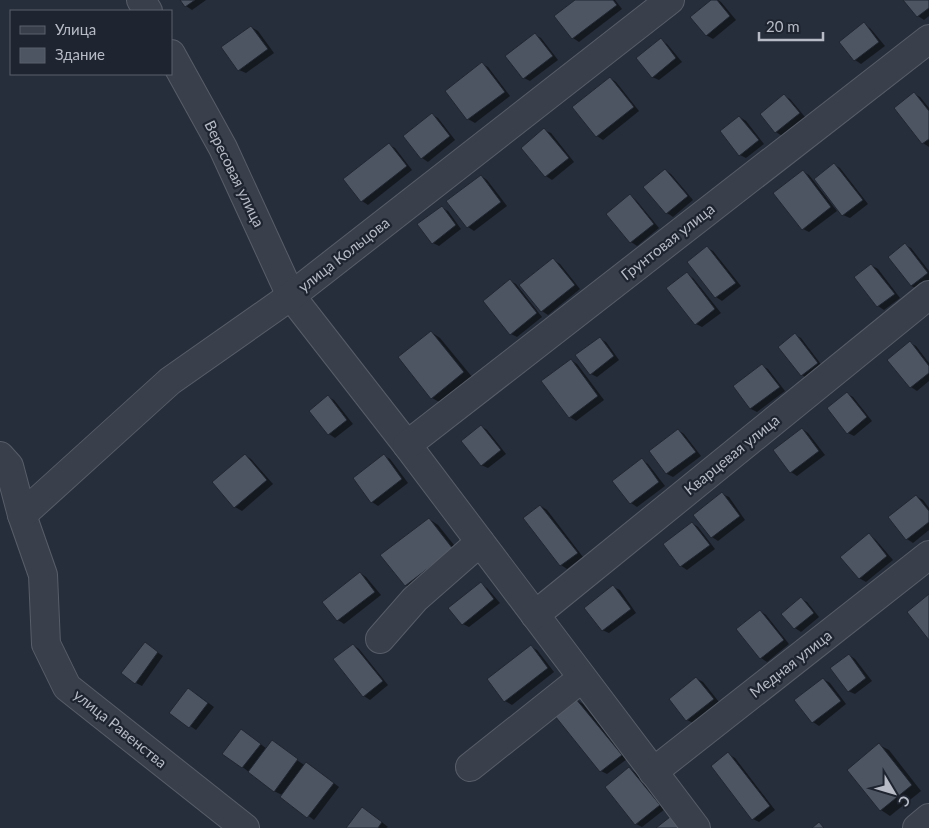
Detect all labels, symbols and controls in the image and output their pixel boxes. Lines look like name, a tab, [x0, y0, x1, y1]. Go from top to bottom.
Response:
legend	[10, 10, 172, 75]
scale bar	[759, 10, 823, 42]
text: 20 m	[766, 17, 800, 35]
text: Улица	[55, 20, 96, 38]
text: Здание	[55, 45, 105, 63]
street label: Вересовая улица	[201, 117, 269, 230]
street label: Грунтовая улица	[617, 199, 718, 283]
street label: улица Кольцова	[294, 213, 393, 295]
street label: Кварцевая улица	[680, 410, 783, 498]
street label: Медная улица	[746, 626, 835, 701]
street label: улица Равенства	[70, 685, 171, 771]
north arrow	[869, 768, 919, 818]
text: С	[895, 792, 914, 811]

